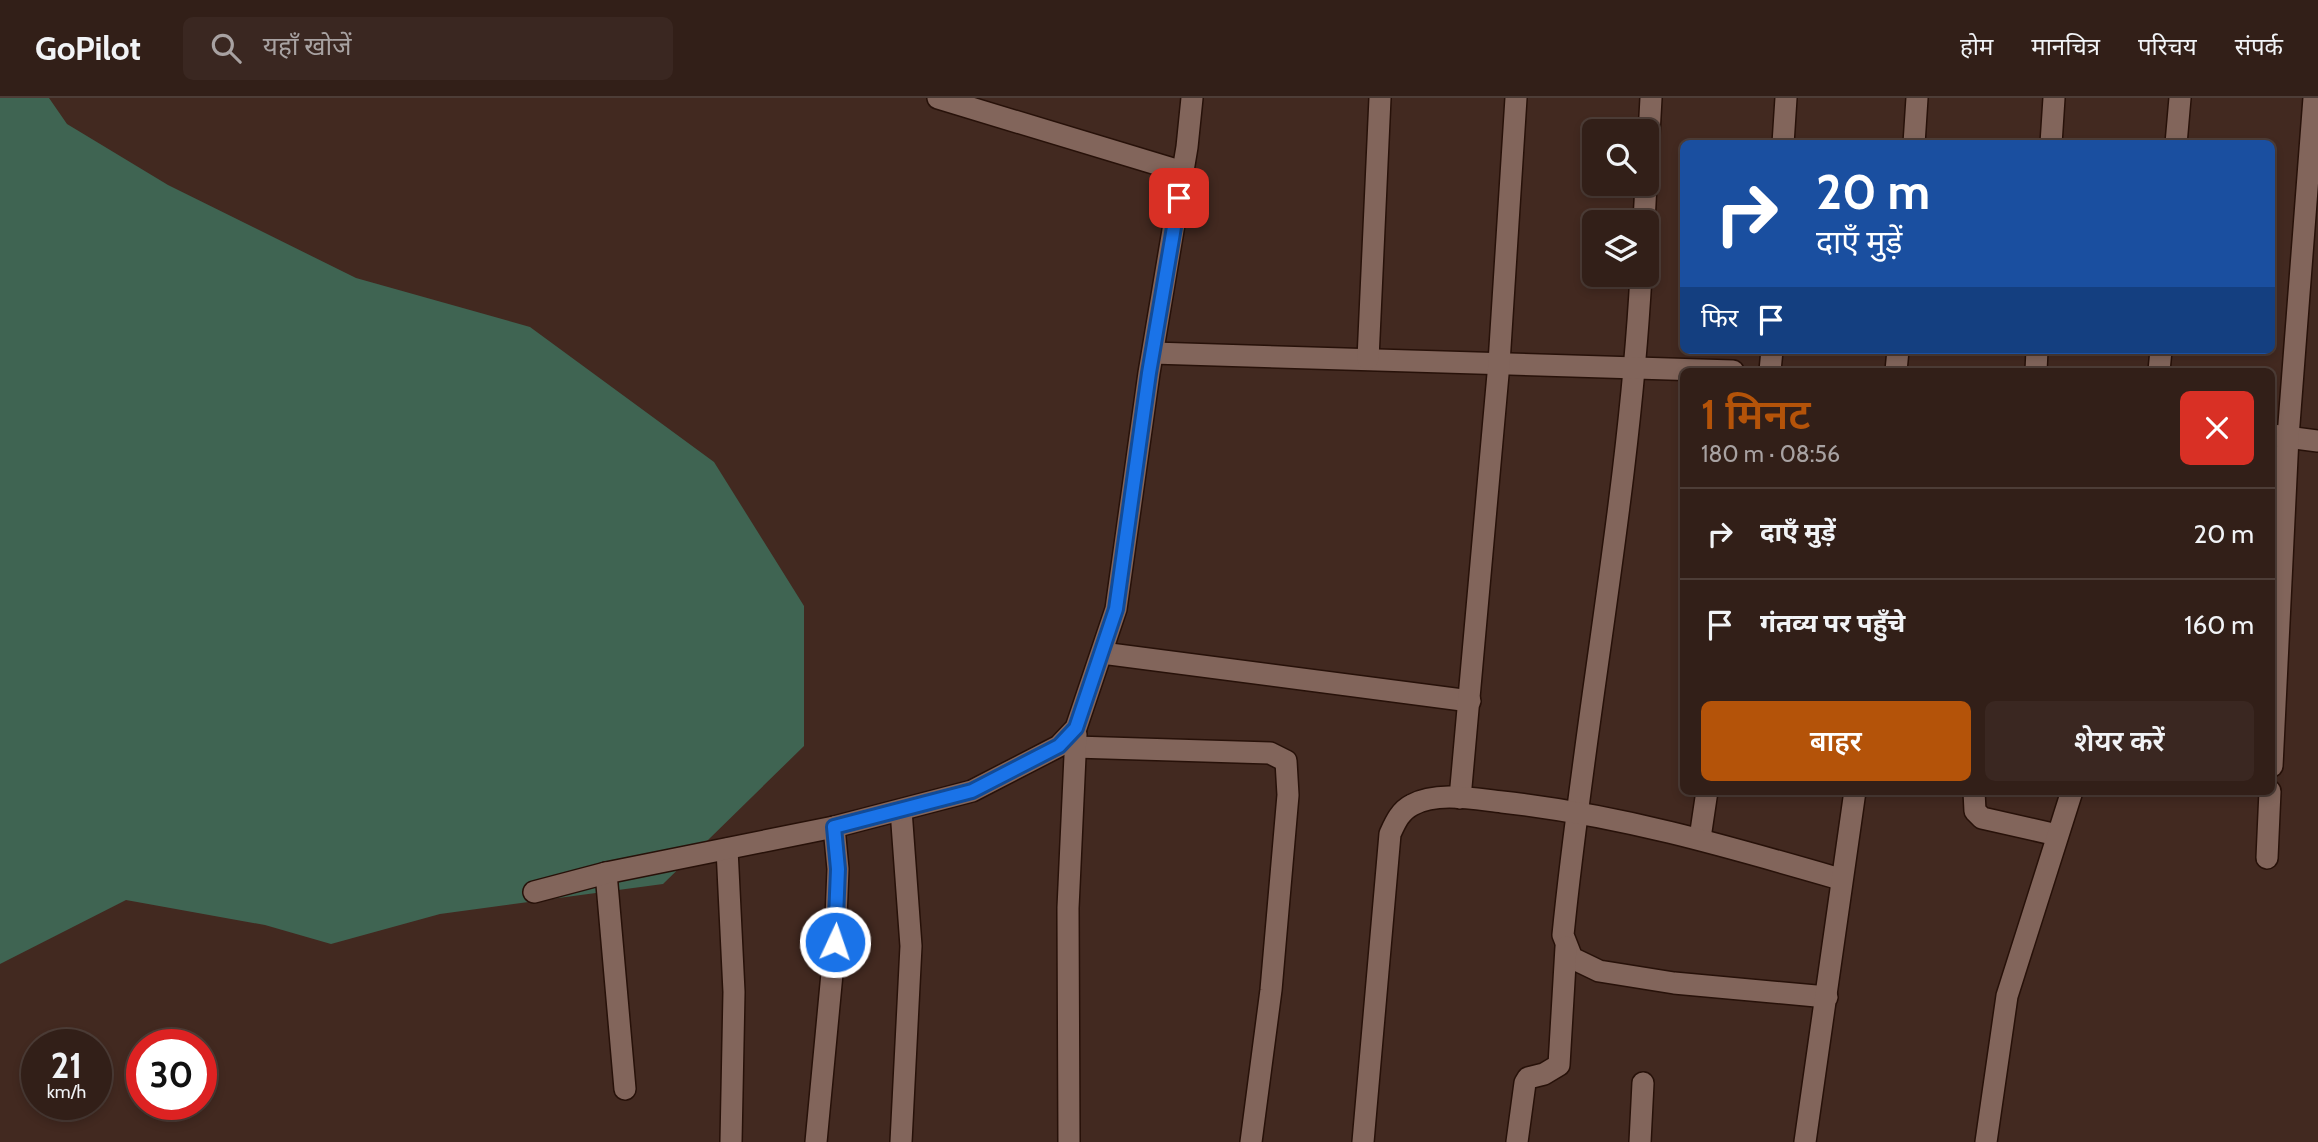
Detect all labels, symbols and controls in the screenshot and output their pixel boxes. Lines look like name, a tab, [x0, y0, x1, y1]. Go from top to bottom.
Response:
search box	[183, 17, 673, 80]
text: GoPilot	[35, 28, 141, 68]
icon: search	[207, 29, 245, 67]
text: यहाँ खोजें	[263, 30, 352, 62]
text: होम	[1960, 32, 1993, 61]
text: मानचित्र	[2031, 32, 2100, 61]
text: परिचय	[2138, 32, 2197, 61]
text: संपर्क	[2235, 32, 2283, 61]
map controls	[1582, 119, 1659, 287]
button: search	[1582, 119, 1659, 196]
text: 20 m	[1816, 162, 1930, 221]
pin	[1149, 168, 1209, 228]
icon: right	[1701, 168, 1792, 259]
icon: arrive	[1160, 179, 1198, 217]
button: layers	[1582, 210, 1659, 287]
text: दाएँ मुड़ें	[1816, 222, 1902, 261]
icon: arrive	[1752, 301, 1790, 339]
text: फिर	[1701, 302, 1738, 334]
text: 1 मिनट	[1701, 388, 1811, 440]
button: close	[2180, 391, 2254, 465]
text: 180 m · 08:56	[1701, 440, 1840, 468]
icon: right	[1701, 515, 1739, 553]
text: दाएँ मुड़ें	[1760, 516, 1836, 548]
text: 20 m	[2194, 518, 2254, 550]
icon: arrive	[1701, 606, 1739, 644]
text: गंतव्य पर पहुँचे	[1760, 607, 1905, 639]
text: 160 m	[2184, 609, 2254, 641]
button: बाहर	[1701, 701, 1971, 781]
button: शेयर करें	[1985, 701, 2254, 781]
position arrow	[798, 905, 872, 979]
speed limit sign: 30	[126, 1029, 217, 1120]
text: 21	[51, 1044, 82, 1087]
text: km/h	[47, 1081, 86, 1103]

